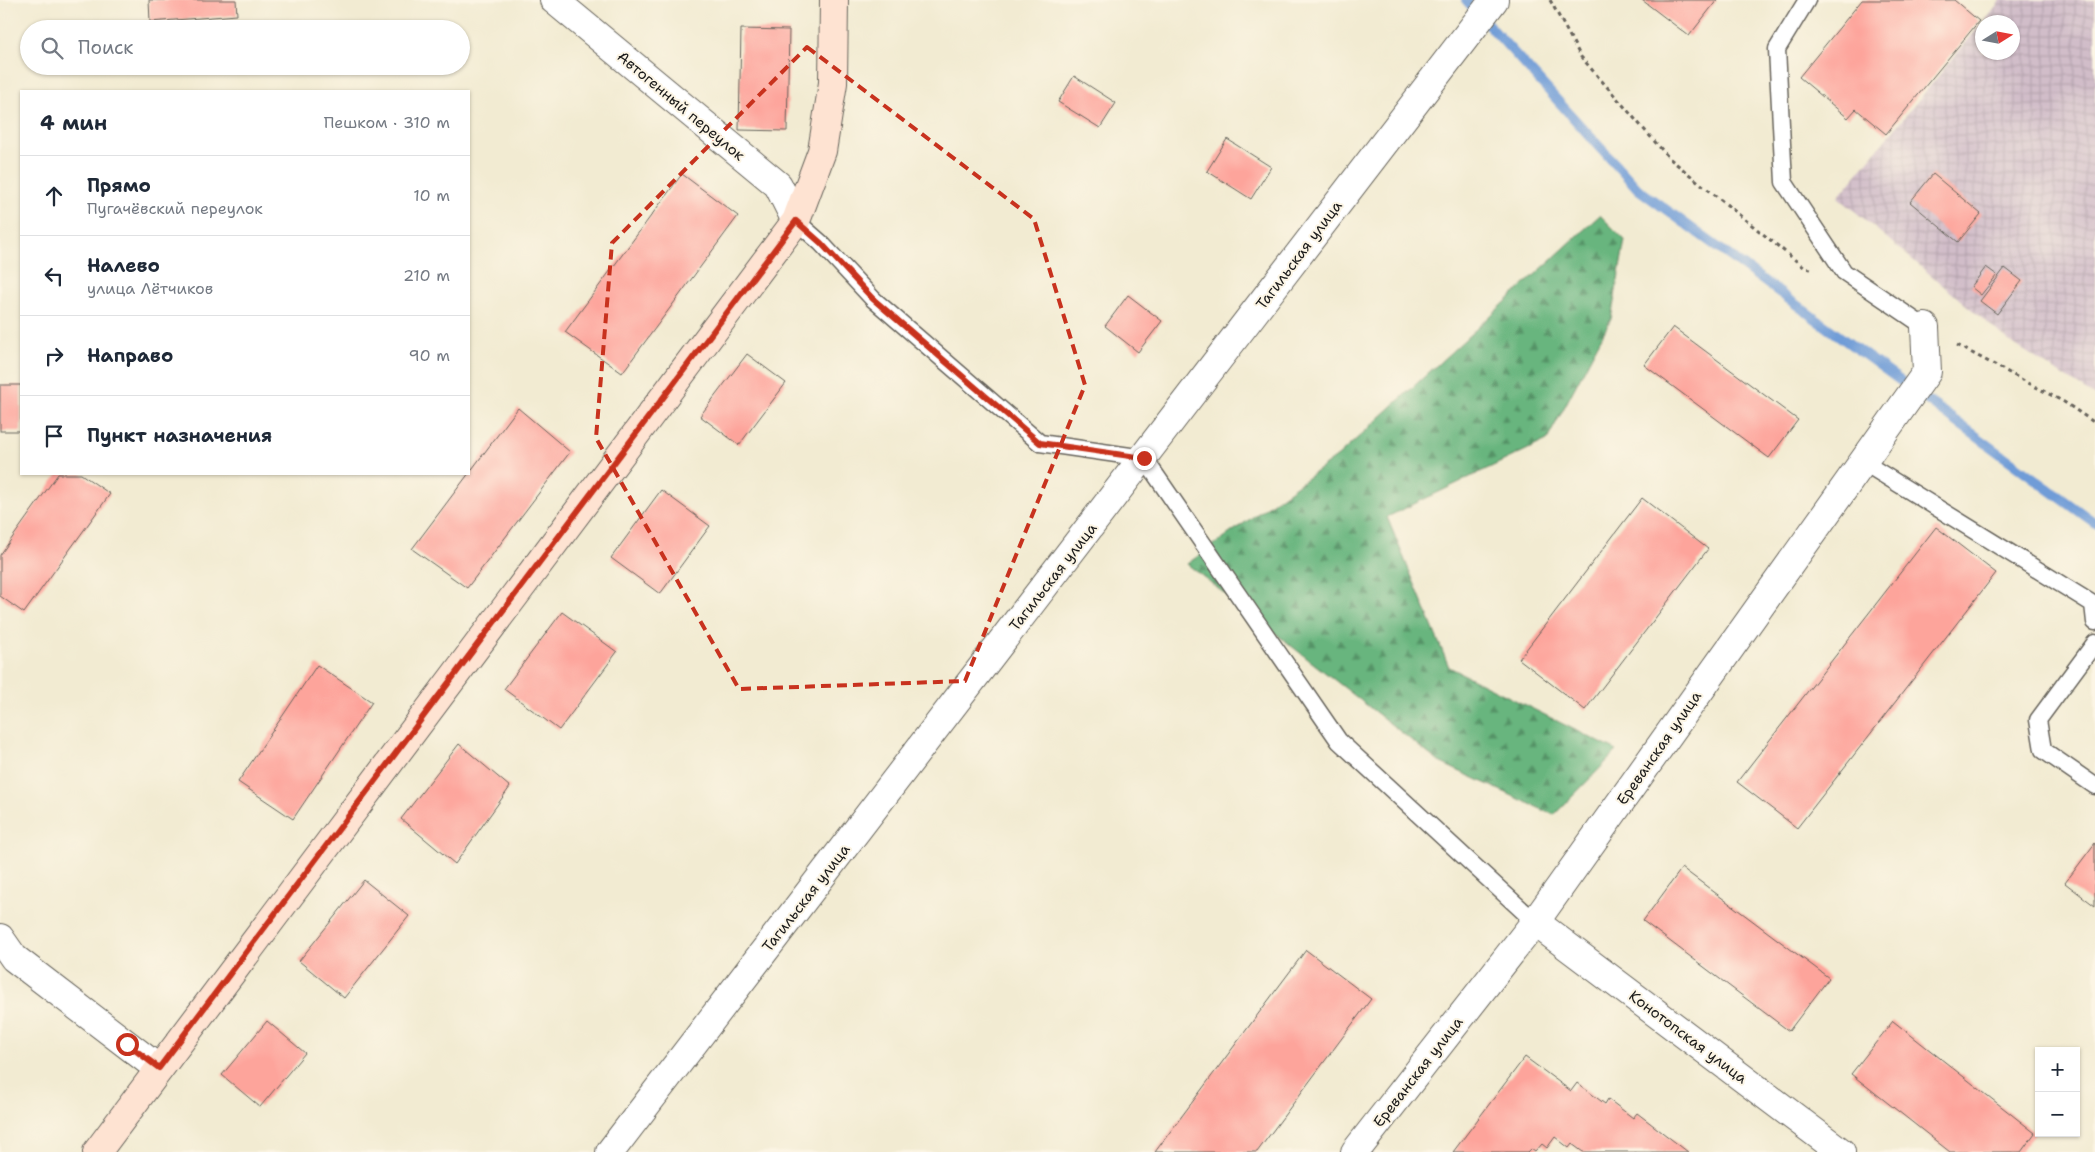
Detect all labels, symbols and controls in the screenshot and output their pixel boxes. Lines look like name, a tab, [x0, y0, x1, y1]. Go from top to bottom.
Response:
north arrow	[1975, 15, 2020, 60]
search box	[20, 20, 470, 75]
icon: search	[38, 34, 66, 62]
text: Поиск	[78, 35, 133, 60]
street label: Автогенный переулок	[613, 47, 749, 165]
text: 4 мин	[40, 109, 107, 137]
text: Пешком · 310 m	[324, 112, 450, 133]
text: Прямо	[87, 173, 151, 198]
icon: ahead	[40, 182, 68, 210]
text: 10 m	[413, 185, 450, 206]
street label: Тагильская улица	[1251, 196, 1347, 314]
text: Пугачёвский переулок	[87, 198, 263, 219]
text: Налево	[87, 253, 160, 278]
icon: left	[40, 262, 68, 290]
text: 210 m	[403, 265, 450, 286]
text: улица Лётчиков	[87, 278, 213, 299]
icon: right	[40, 342, 68, 370]
text: Направо	[87, 343, 173, 368]
text: 90 m	[409, 345, 450, 366]
icon: arrive	[40, 422, 68, 450]
text: Пункт назначения	[87, 423, 272, 448]
route end	[1133, 447, 1156, 470]
street label: Тагильская улица	[1005, 518, 1102, 635]
street label: Ереванская улица	[1612, 687, 1706, 809]
street label: Тагильская улица	[758, 839, 855, 956]
street label: Конотопская улица	[1625, 986, 1752, 1089]
street label: Ереванская улица	[1369, 1012, 1468, 1131]
route start	[116, 1033, 139, 1056]
map controls	[2035, 1047, 2080, 1137]
button: +	[2035, 1047, 2080, 1092]
button: −	[2035, 1092, 2080, 1137]

